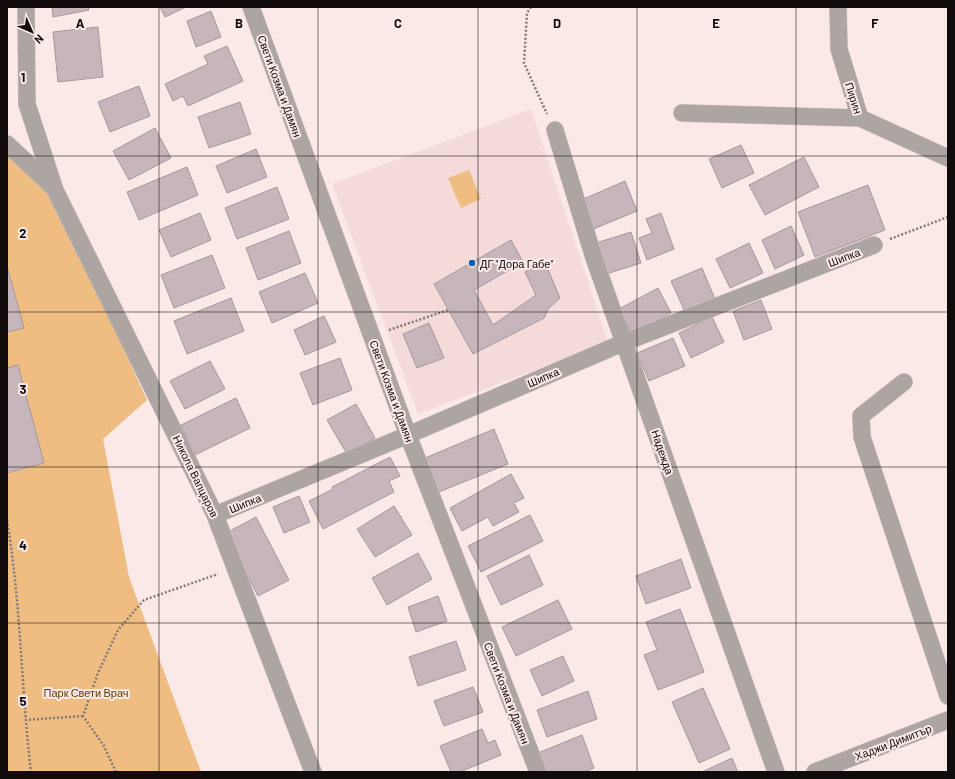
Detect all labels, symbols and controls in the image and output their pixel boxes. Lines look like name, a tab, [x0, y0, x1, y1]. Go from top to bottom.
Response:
north arrow	[12, 12, 52, 52]
text: A	[76, 15, 85, 31]
text: B	[235, 15, 243, 31]
text: C	[394, 15, 402, 31]
text: D	[553, 15, 561, 31]
text: E	[712, 15, 720, 31]
text: F	[871, 15, 879, 31]
text: N	[32, 32, 47, 47]
street label: Свети Козма и Дамян	[255, 33, 305, 139]
text: 1	[21, 69, 25, 85]
street label: Пирин	[843, 81, 865, 115]
text: 2	[19, 225, 27, 241]
street label: Шипка	[826, 245, 863, 269]
place label: ДГ "Дора Габе"	[480, 257, 553, 270]
marker: ДГ "Дора Габе"	[467, 258, 477, 268]
street label: Свети Козма и Дамян	[367, 338, 417, 444]
street label: Шипка	[525, 364, 562, 390]
text: 3	[19, 381, 27, 397]
street label: Надежда	[649, 428, 677, 477]
street label: Никола Вапцаров	[171, 433, 222, 519]
street label: Шипка	[227, 490, 264, 515]
text: 4	[19, 537, 27, 553]
street label: Свети Козма и Дамян	[482, 640, 532, 746]
park label: Парк Свети Врач	[43, 686, 129, 699]
text: 5	[19, 693, 27, 709]
street label: Хаджи Димитър	[853, 721, 933, 763]

